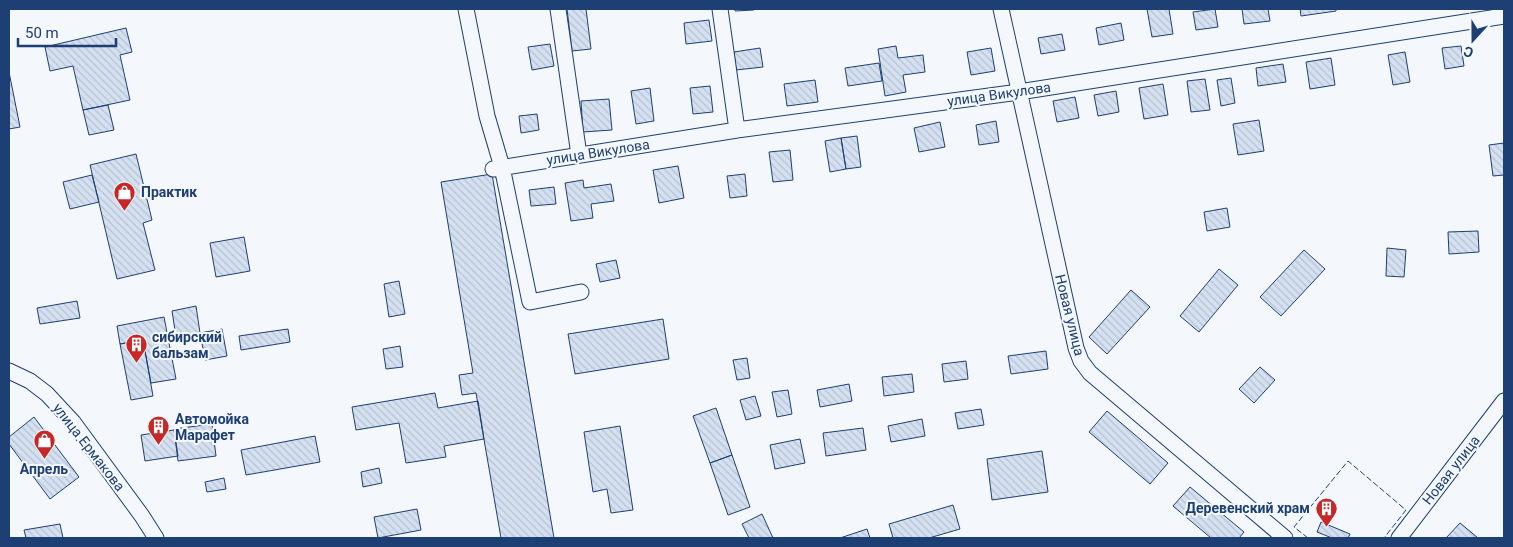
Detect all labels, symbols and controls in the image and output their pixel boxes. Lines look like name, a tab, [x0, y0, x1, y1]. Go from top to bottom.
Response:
scale bar	[18, 15, 115, 47]
north arrow	[1448, 15, 1498, 65]
text: 50 m	[25, 24, 59, 42]
text: С	[1461, 43, 1475, 61]
street label: улица Викулова	[946, 79, 1052, 109]
street label: улица Викулова	[545, 136, 651, 168]
shop icon: Практик	[113, 180, 137, 211]
place label: Практик	[141, 184, 197, 200]
street label: Новая улица	[1052, 273, 1088, 357]
place label: сибирский бальзам	[152, 329, 222, 361]
building icon: сибирский бальзам	[124, 333, 148, 364]
street label: улица Ермакова	[50, 400, 128, 494]
place label: Автомойка Марафет	[175, 411, 249, 443]
building icon: Автомойка Марафет	[147, 415, 171, 446]
shop icon: Апрель	[32, 429, 56, 460]
street label: Новая улица	[1419, 432, 1483, 508]
place label: Апрель	[20, 461, 68, 477]
building icon: Деревенский храм	[1314, 496, 1338, 527]
place label: Деревенский храм	[1186, 500, 1310, 516]

